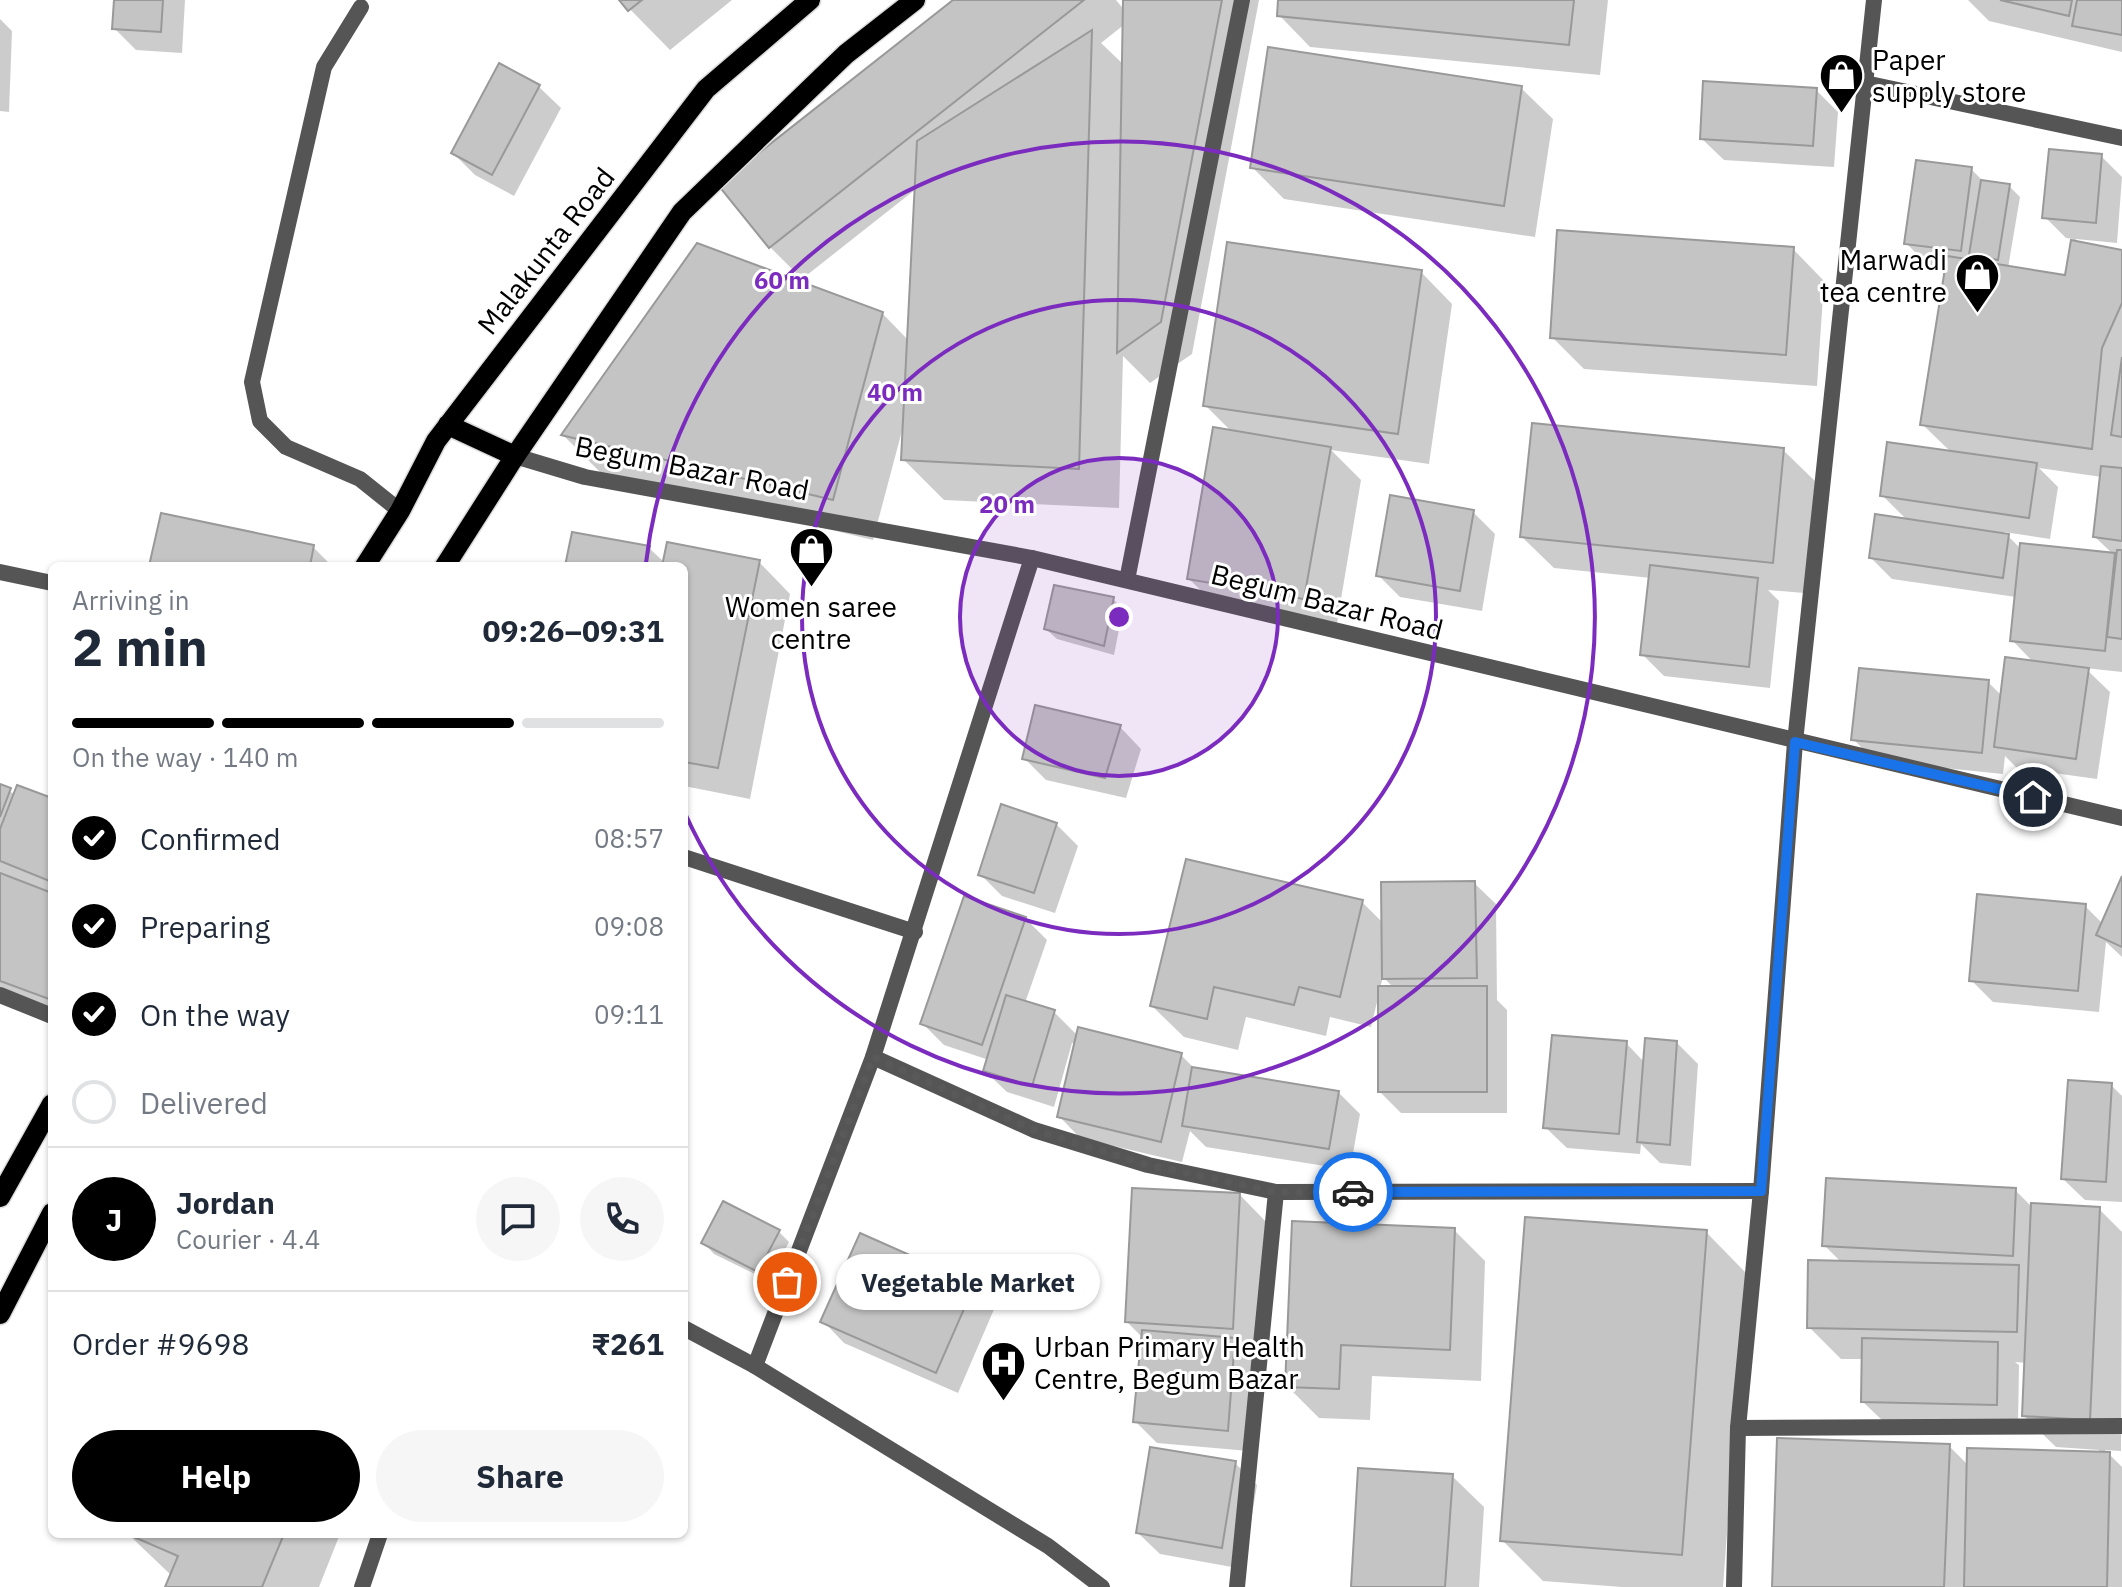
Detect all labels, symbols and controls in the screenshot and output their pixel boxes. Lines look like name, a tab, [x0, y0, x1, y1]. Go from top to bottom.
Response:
place label: Paper supply store	[1872, 41, 2026, 110]
shop icon: Paper supply store	[1817, 52, 1865, 115]
street label: Malakunta Road	[469, 160, 622, 342]
place label: Marwadi tea centre	[1820, 241, 1947, 310]
shop icon: Marwadi tea centre	[1954, 252, 2002, 315]
text: 60 m	[754, 264, 810, 296]
text: 40 m	[867, 376, 923, 408]
street label: Begum Bazar Road	[572, 427, 812, 508]
text: 20 m	[979, 488, 1035, 520]
shop icon: Women saree centre	[787, 526, 835, 589]
street label: Begum Bazar Road	[1207, 555, 1447, 648]
text: Arriving in	[72, 583, 189, 617]
place label: Women saree centre	[725, 588, 897, 657]
centre of rings	[1105, 603, 1133, 631]
text: 09:26–09:31	[483, 611, 664, 650]
text: 2 min	[72, 613, 208, 680]
text: On the way · 140 m	[72, 740, 298, 774]
pin	[1999, 763, 2067, 831]
icon: home	[2011, 775, 2055, 819]
icon: check	[72, 816, 116, 860]
text: Confirmed	[140, 819, 281, 858]
text: 08:57	[594, 821, 664, 855]
icon: check	[72, 904, 116, 948]
text: Preparing	[140, 907, 270, 946]
text: 09:08	[594, 909, 664, 943]
icon: check	[72, 992, 116, 1036]
text: On the way	[140, 995, 290, 1034]
text: 09:11	[594, 997, 664, 1031]
text: Delivered	[140, 1083, 268, 1122]
courier	[1313, 1152, 1393, 1232]
icon: car	[1331, 1170, 1375, 1214]
button: chat	[476, 1177, 560, 1261]
button: phone	[580, 1177, 664, 1261]
text: Jordan	[176, 1183, 275, 1222]
text: J	[106, 1200, 122, 1239]
text: Courier · 4.4	[176, 1222, 320, 1256]
pin	[753, 1248, 821, 1316]
callout: Vegetable Market	[835, 1254, 1099, 1310]
icon: bag	[765, 1260, 809, 1304]
text: Vegetable Market	[861, 1265, 1075, 1299]
text: Order #9698	[72, 1324, 249, 1363]
text: ₹261	[591, 1324, 664, 1363]
place label: Urban Primary Health Centre, Begum Bazar	[1034, 1328, 1305, 1397]
hospital icon: Urban Primary Health Centre, Begum Bazar	[979, 1339, 1027, 1402]
button: Help	[72, 1430, 360, 1522]
button: Share	[376, 1430, 664, 1522]

